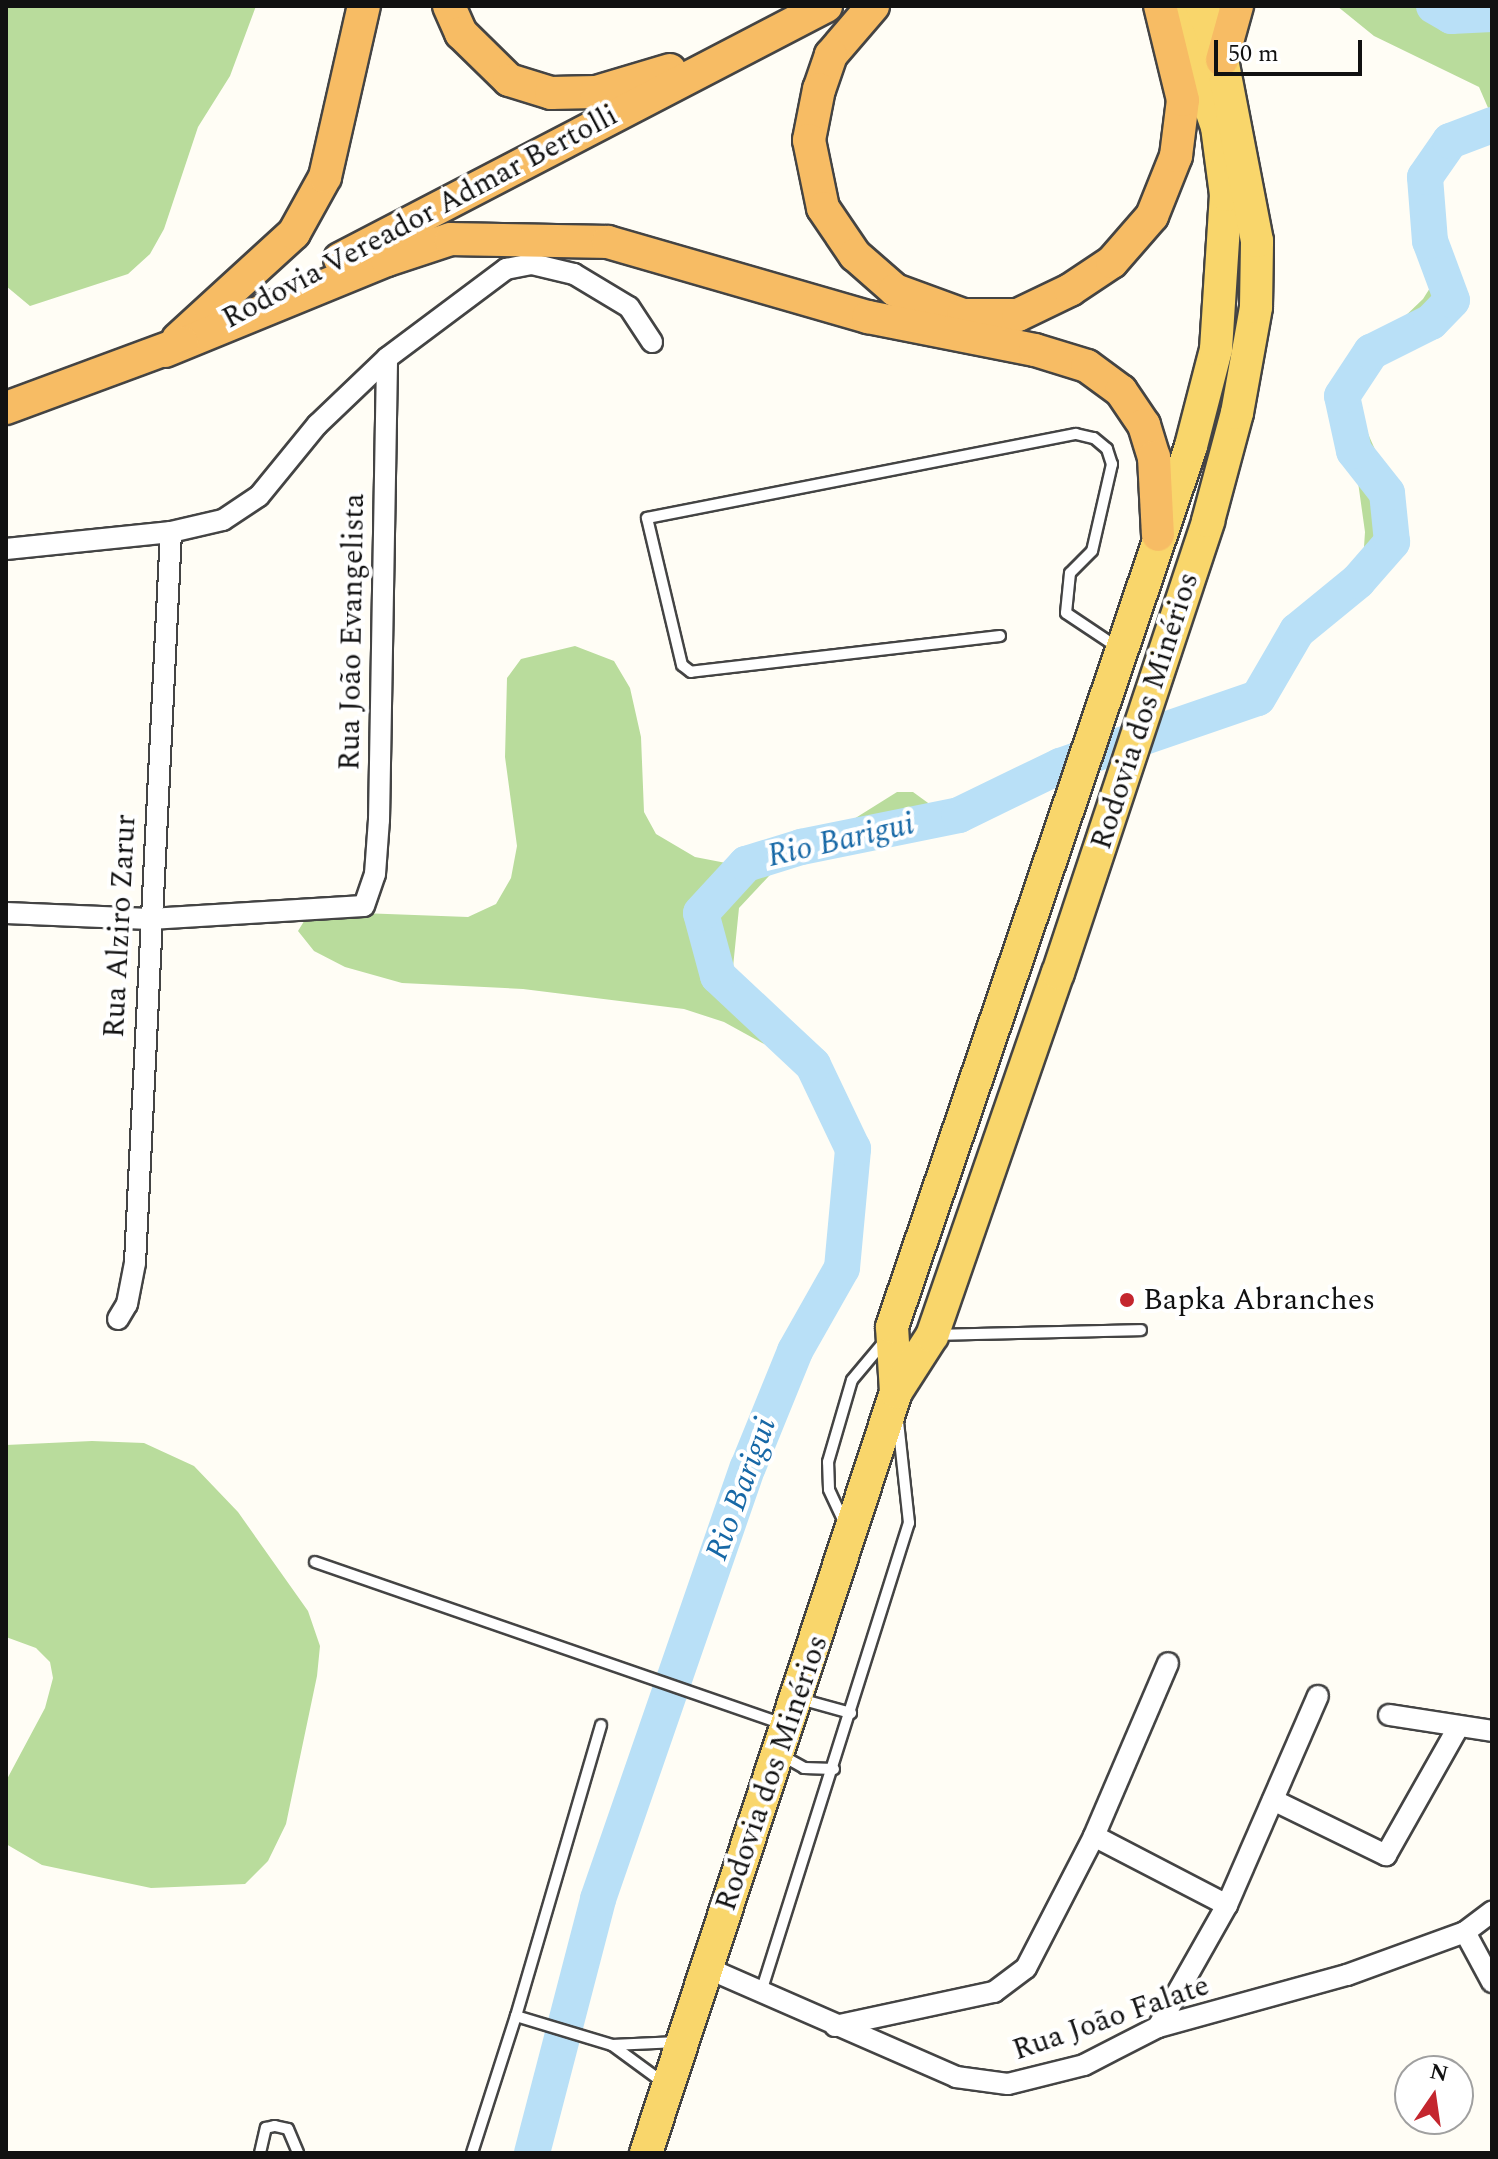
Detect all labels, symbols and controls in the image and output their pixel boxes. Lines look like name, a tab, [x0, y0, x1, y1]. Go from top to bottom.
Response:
scale bar	[1218, 24, 1366, 74]
text: 50 m	[1228, 36, 1279, 72]
street label: Rodovia Vereador Admar Bertolli	[216, 97, 624, 337]
street label: Rua João Evangelista	[332, 493, 372, 771]
street label: Rodovia dos Minérios	[1083, 568, 1207, 854]
water label: Rio Barigui	[764, 805, 918, 877]
street label: Rua Alziro Zarur	[96, 813, 144, 1039]
place label: Bapka Abranches	[1143, 1282, 1375, 1318]
marker: Bapka Abranches	[1118, 1291, 1136, 1309]
water label: Rio Barigui	[698, 1412, 786, 1566]
street label: Rodovia dos Minérios	[708, 1630, 836, 1916]
street label: Rua João Falate	[1008, 1968, 1214, 2068]
north arrow	[1394, 2055, 1474, 2135]
text: N	[1427, 2055, 1452, 2091]

